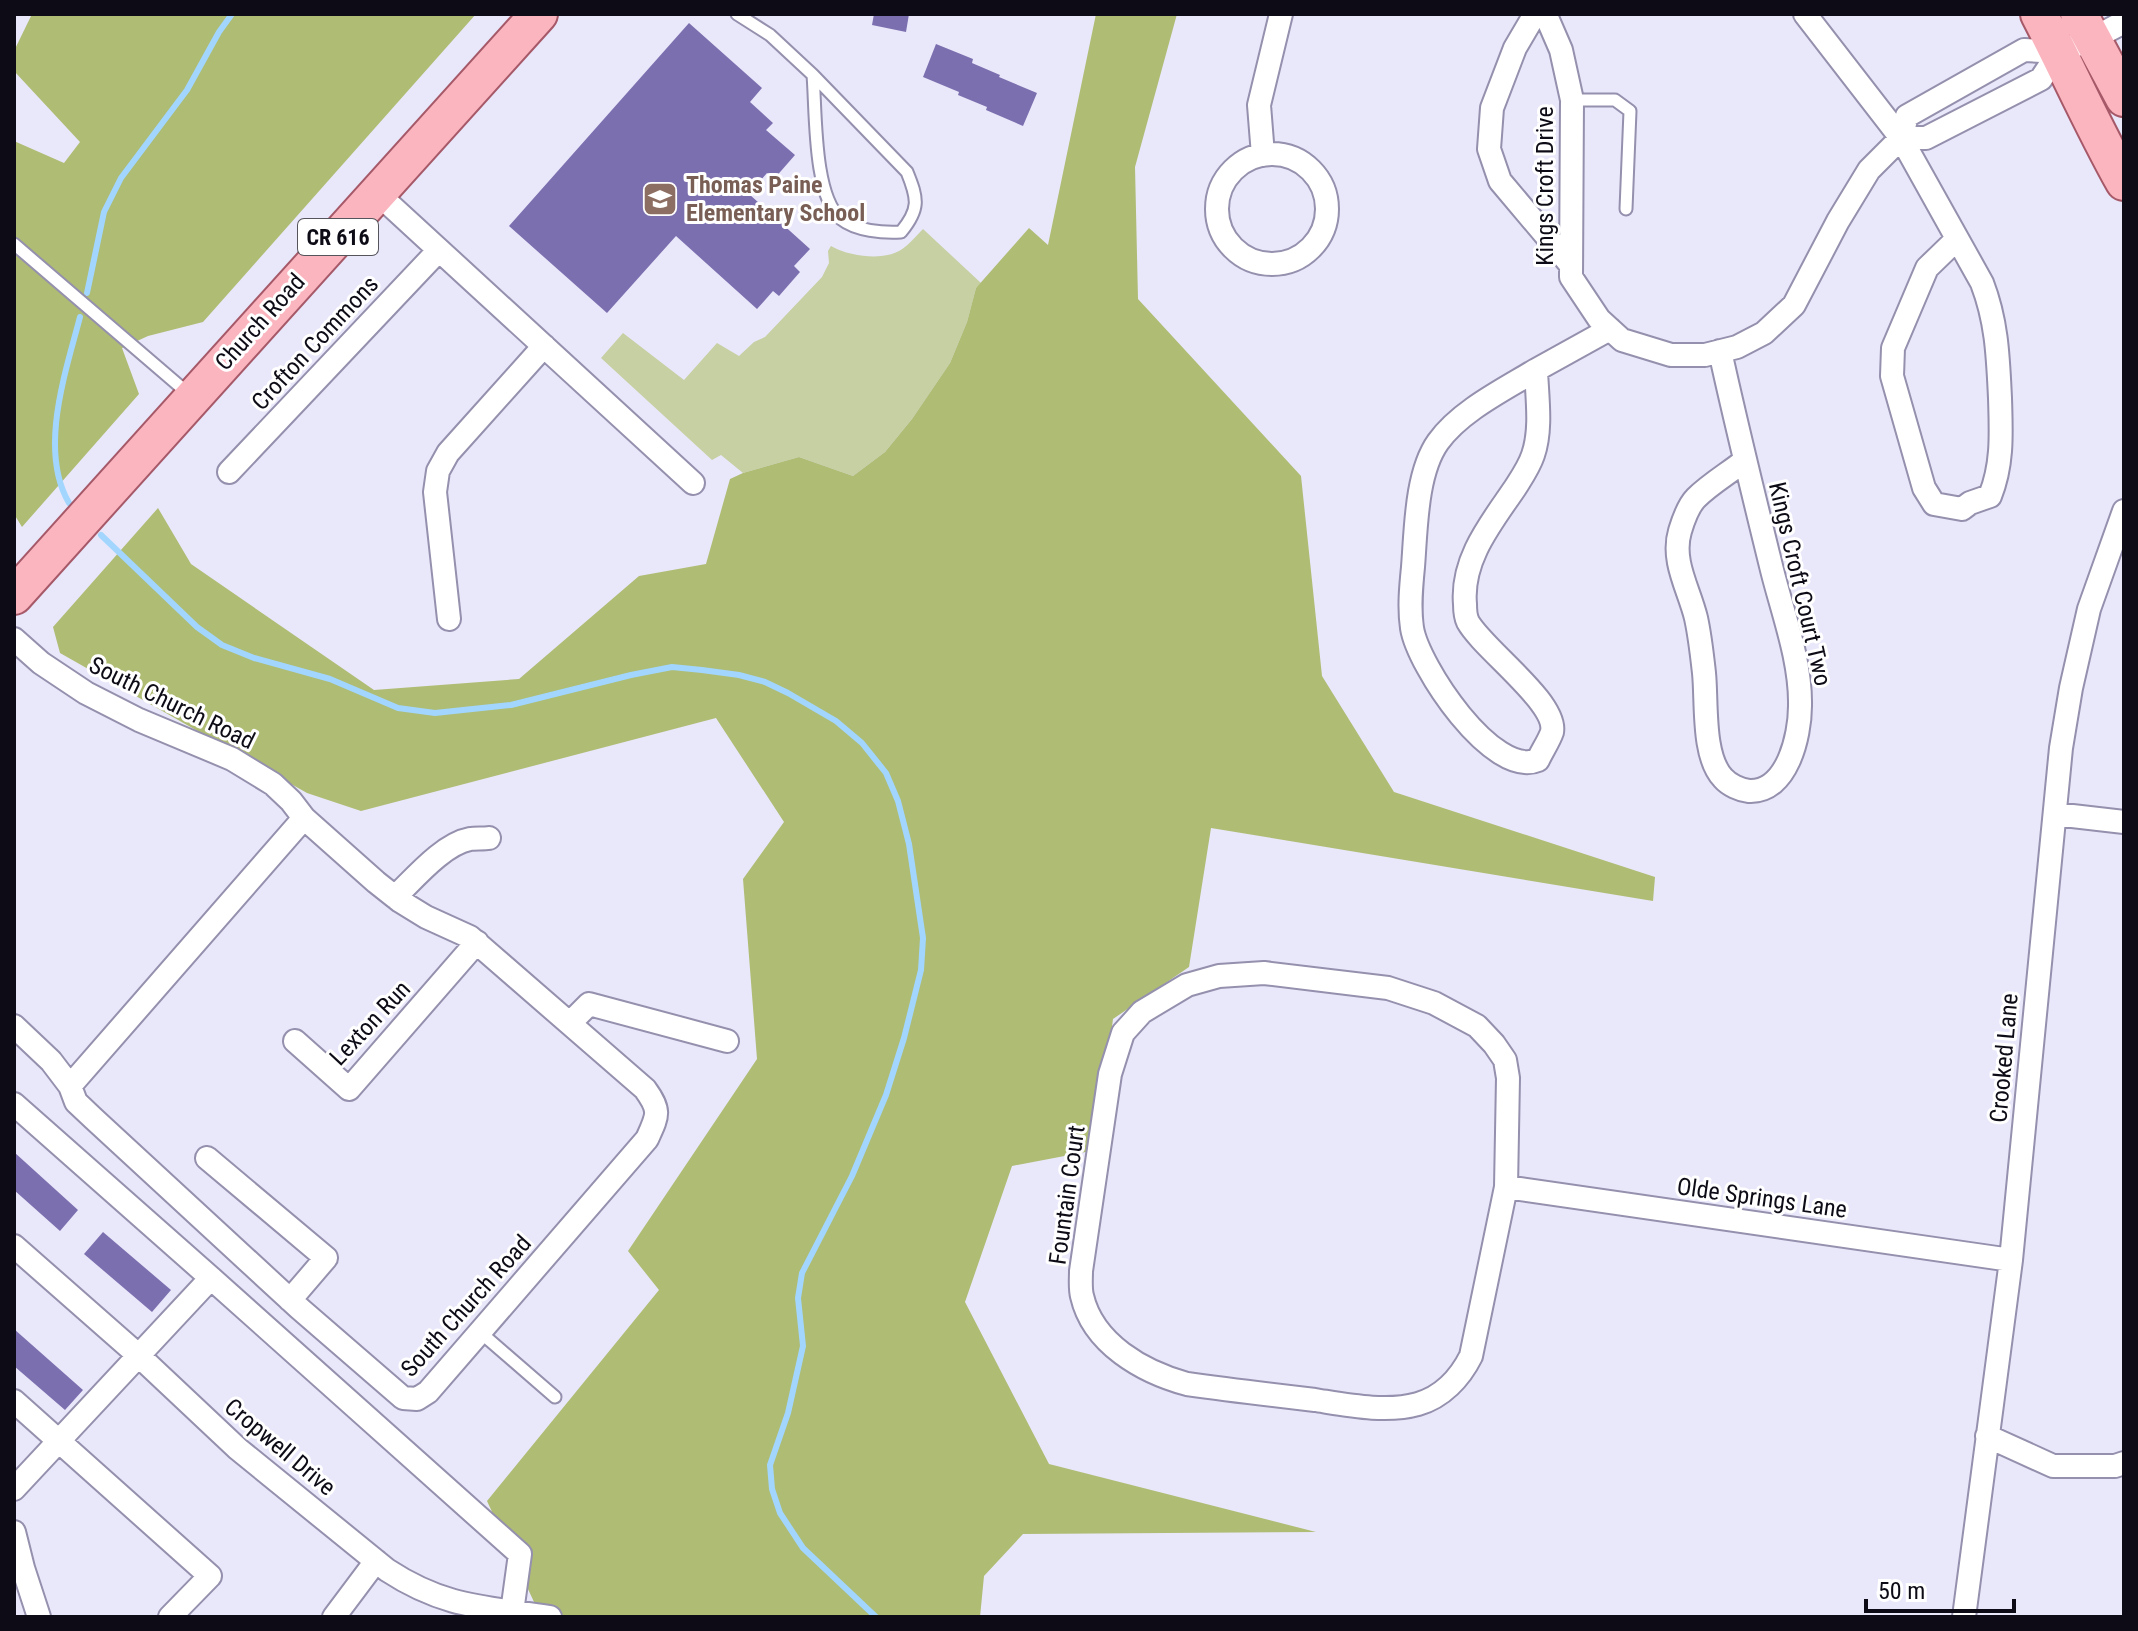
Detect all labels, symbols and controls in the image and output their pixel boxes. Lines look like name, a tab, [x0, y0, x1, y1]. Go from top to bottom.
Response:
street label: Kings Croft Drive	[1531, 106, 1559, 266]
place label: Thomas Paine Elementary School	[686, 171, 865, 227]
school or university icon: Thomas Paine Elementary School	[641, 180, 679, 218]
road number: CR 616	[298, 219, 378, 255]
street label: Church Road	[209, 268, 311, 376]
street label: Crofton Commons	[246, 270, 384, 416]
street label: Kings Croft Court Two	[1763, 479, 1837, 689]
street label: South Church Road	[85, 651, 259, 755]
street label: Lexton Run	[324, 975, 416, 1071]
street label: Crooked Lane	[1984, 992, 2024, 1124]
street label: Fountain Court	[1043, 1124, 1091, 1266]
street label: Olde Springs Lane	[1675, 1172, 1849, 1224]
street label: South Church Road	[395, 1230, 537, 1382]
street label: Cropwell Drive	[219, 1393, 341, 1501]
scale bar	[1866, 1563, 2014, 1613]
text: 50 m	[1878, 1577, 1925, 1605]

